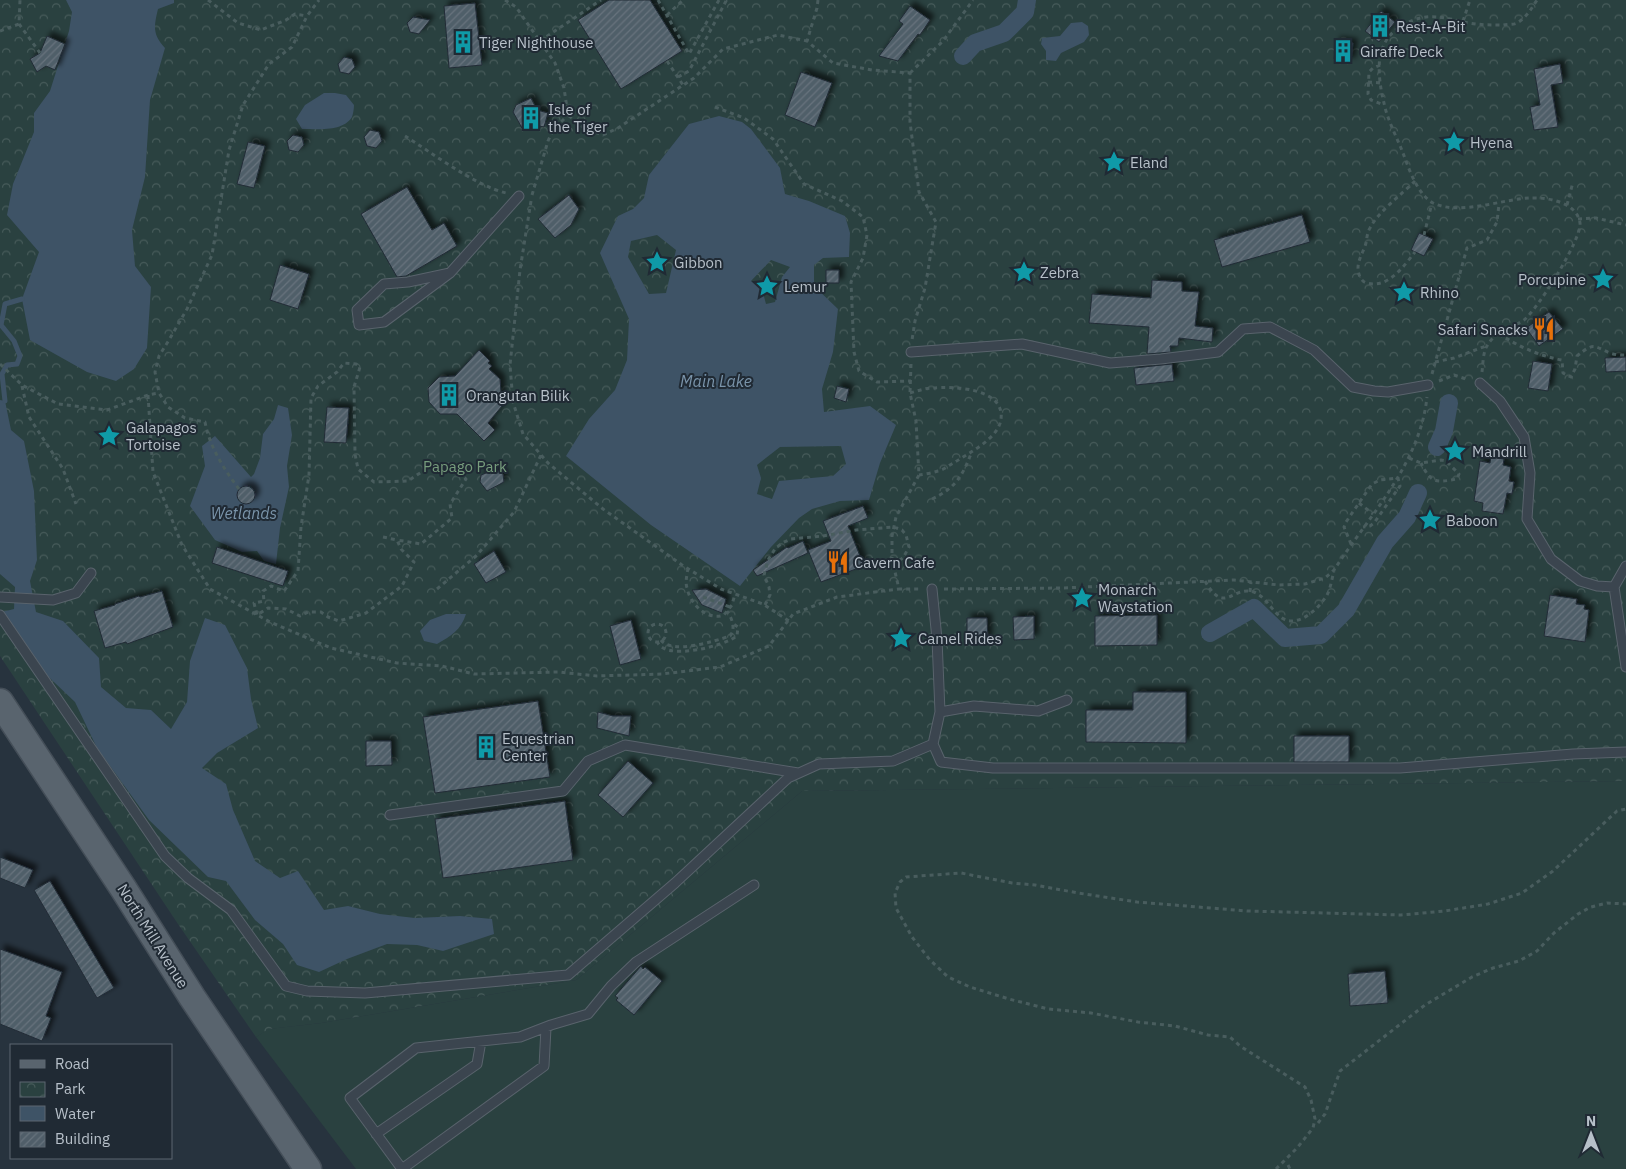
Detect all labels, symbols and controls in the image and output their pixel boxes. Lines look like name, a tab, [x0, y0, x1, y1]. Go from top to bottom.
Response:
building icon: Rest-A-Bit	[1367, 13, 1393, 39]
place label: Rest-A-Bit	[1396, 17, 1466, 36]
building icon: Tiger Nighthouse	[450, 29, 476, 55]
place label: Tiger Nighthouse	[479, 33, 593, 52]
building icon: Giraffe Deck	[1330, 38, 1356, 64]
place label: Giraffe Deck	[1360, 42, 1443, 61]
place label: Isle of the Tiger	[548, 100, 608, 136]
building icon: Isle of the Tiger	[518, 105, 544, 131]
place icon: Hyena	[1441, 129, 1467, 155]
place label: Hyena	[1470, 133, 1513, 152]
place icon: Eland	[1101, 149, 1127, 175]
place label: Eland	[1130, 153, 1168, 172]
place icon: Gibbon	[644, 249, 670, 275]
place label: Gibbon	[674, 253, 723, 272]
place icon: Zebra	[1011, 259, 1037, 285]
place label: Zebra	[1040, 263, 1079, 282]
place icon: Porcupine	[1590, 266, 1616, 292]
place label: Porcupine	[1518, 270, 1586, 289]
place icon: Lemur	[754, 273, 780, 299]
place label: Lemur	[784, 277, 827, 296]
place icon: Rhino	[1391, 279, 1417, 305]
place label: Rhino	[1420, 283, 1459, 302]
restaurant icon: Safari Snacks	[1531, 316, 1557, 342]
place label: Safari Snacks	[1438, 320, 1528, 339]
water label: Main Lake	[680, 371, 752, 391]
building icon: Orangutan Bilik	[436, 382, 462, 408]
place label: Orangutan Bilik	[466, 386, 570, 405]
place label: Galapagos Tortoise	[126, 418, 197, 454]
place icon: Galapagos Tortoise	[96, 423, 122, 449]
place icon: Mandrill	[1442, 438, 1468, 464]
place label: Mandrill	[1472, 442, 1527, 461]
park label: Papago Park	[423, 457, 507, 476]
water label: Wetlands	[211, 503, 277, 523]
place icon: Baboon	[1417, 507, 1443, 533]
place label: Baboon	[1446, 511, 1498, 530]
restaurant icon: Cavern Cafe	[825, 549, 851, 575]
place label: Cavern Cafe	[854, 553, 935, 572]
place label: Monarch Waystation	[1098, 580, 1173, 616]
place icon: Monarch Waystation	[1069, 585, 1095, 611]
place icon: Camel Rides	[888, 625, 914, 651]
place label: Camel Rides	[918, 629, 1002, 648]
place label: Equestrian Center	[502, 729, 574, 765]
building icon: Equestrian Center	[473, 734, 499, 760]
street label: North Mill Avenue	[113, 880, 193, 992]
legend	[10, 1044, 172, 1159]
text: Road	[55, 1054, 90, 1073]
text: Park	[55, 1079, 85, 1098]
text: Water	[55, 1104, 96, 1123]
north arrow	[1566, 1109, 1616, 1159]
text: N	[1586, 1112, 1596, 1130]
text: Building	[55, 1129, 110, 1148]

